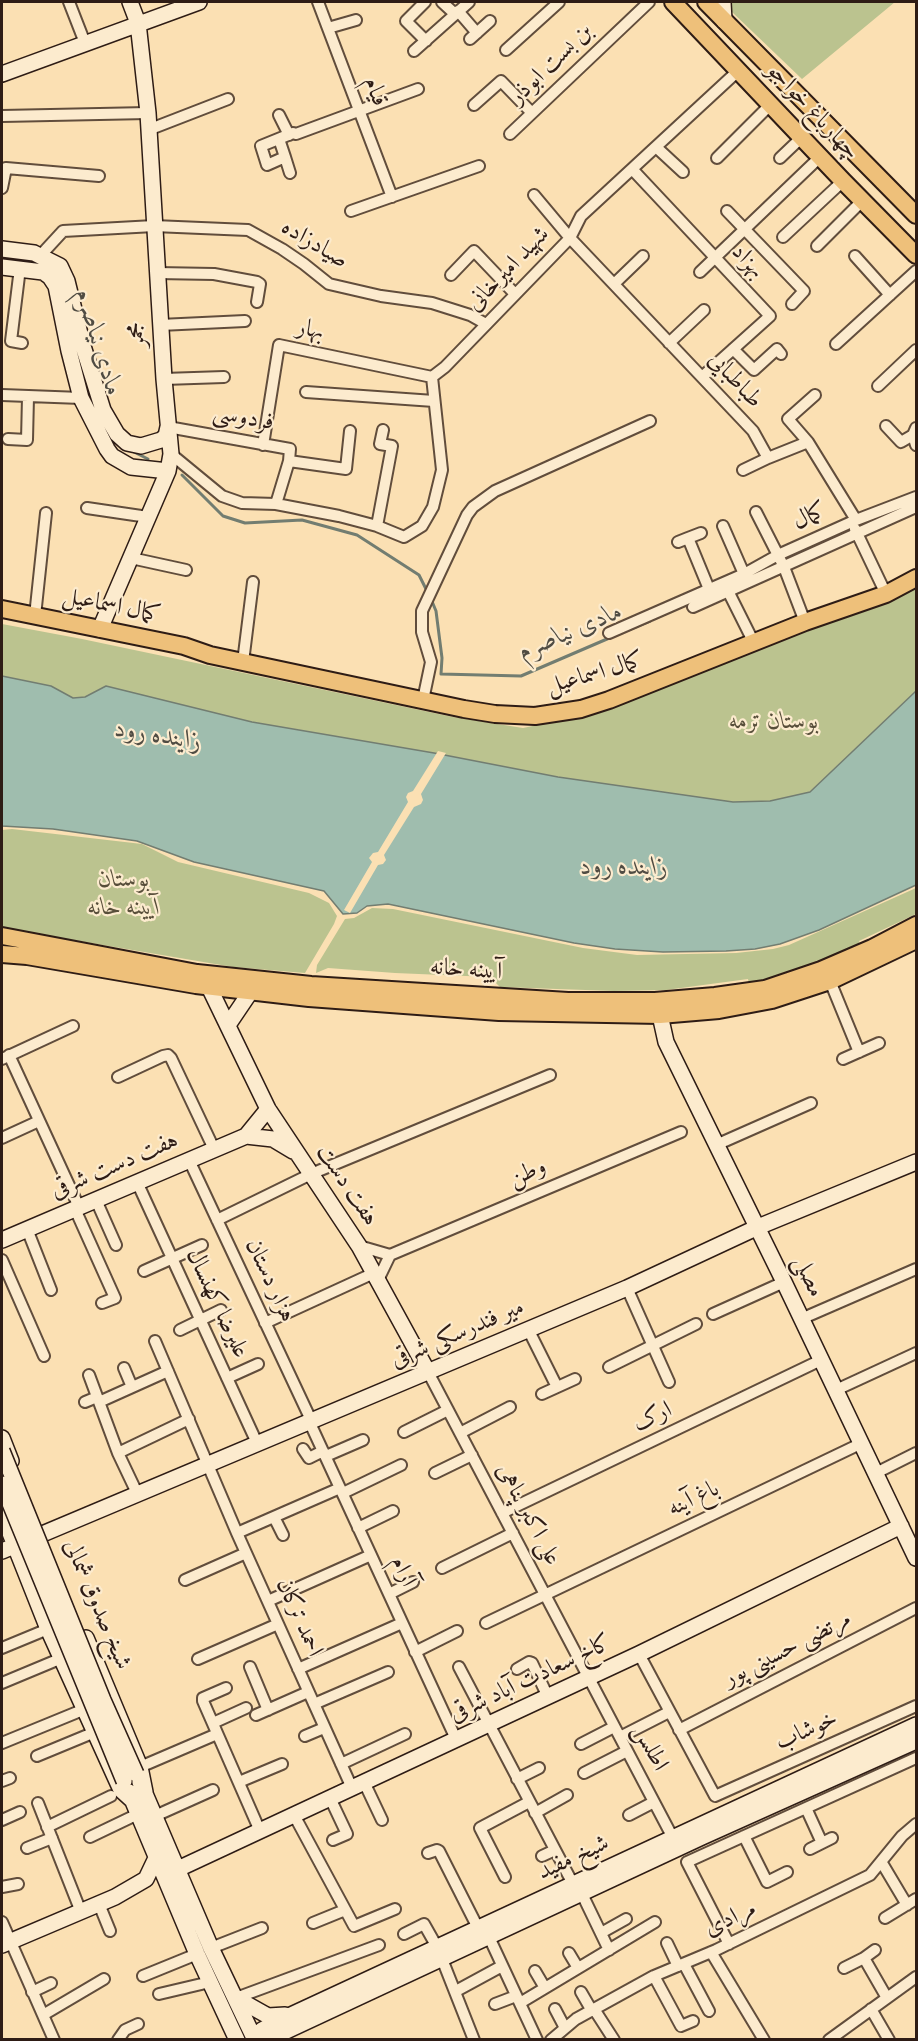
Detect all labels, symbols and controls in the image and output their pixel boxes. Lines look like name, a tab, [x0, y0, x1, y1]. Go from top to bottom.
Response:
street label: بن بست ابوذر	[504, 18, 600, 112]
street label: چهارباغ خواجو	[759, 57, 865, 167]
street label: قیام	[355, 73, 393, 111]
street label: صیادزاده	[275, 214, 353, 276]
street label: شهید امیرخانی	[461, 221, 557, 319]
street label: بهزاد	[724, 239, 770, 285]
water label: مادی نیاصرم	[66, 286, 128, 400]
street label: بهار	[293, 314, 327, 348]
street label: مجمر	[123, 321, 153, 349]
street label: طباطبایی	[700, 346, 768, 416]
street label: فردوسی	[210, 399, 276, 439]
street label: کمال	[789, 498, 831, 538]
street label: کمال اسماعیل	[60, 583, 162, 631]
water label: مادی نیاصرم	[514, 597, 628, 669]
street label: کمال اسماعیل	[543, 648, 647, 702]
park label: بوستان ترمه	[729, 709, 819, 737]
water label: زاینده رود	[112, 715, 204, 759]
water label: زاینده رود	[580, 853, 668, 885]
park label: بوستان آیینه خانه	[88, 867, 160, 923]
street label: آیینه خانه	[429, 954, 503, 988]
street label: هفت دست شرقی	[47, 1127, 183, 1207]
street label: هفت دست	[308, 1140, 384, 1232]
street label: وطن	[505, 1153, 551, 1195]
street label: هزار دستان	[237, 1235, 301, 1327]
street label: علیرضا کهنسال	[178, 1245, 254, 1363]
street label: مصلی	[785, 1252, 829, 1302]
street label: میر فندرسکی شرقی	[387, 1294, 529, 1376]
street label: ارک	[629, 1396, 677, 1440]
street label: علی اکبر پناهی	[488, 1459, 566, 1571]
street label: باغ آینه	[664, 1476, 724, 1524]
street label: شیخ صدوق شمالی	[56, 1535, 136, 1675]
street label: آرام	[382, 1552, 422, 1592]
street label: احمد ترکان	[268, 1574, 328, 1662]
street label: مرتضی حسینی پور	[719, 1605, 857, 1695]
street label: کاخ سعادت آباد شرقی	[445, 1630, 617, 1730]
street label: خوشاب	[771, 1706, 843, 1758]
street label: اطلس	[625, 1719, 673, 1777]
street label: شیخ مفید	[534, 1830, 614, 1888]
street label: مرادی	[700, 1896, 762, 1944]

